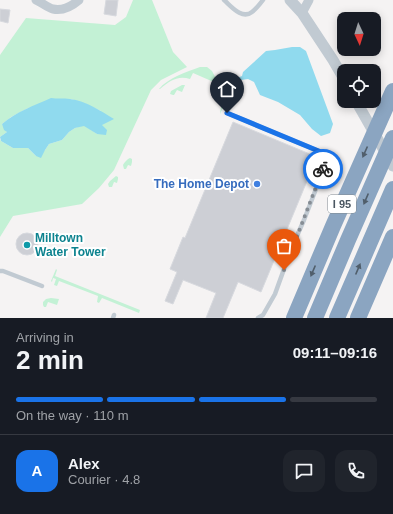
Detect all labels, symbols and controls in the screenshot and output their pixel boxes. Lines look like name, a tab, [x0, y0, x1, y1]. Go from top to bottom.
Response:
north arrow	[337, 12, 381, 56]
map controls	[337, 12, 381, 108]
button: locate	[337, 64, 381, 108]
pin	[210, 72, 244, 113]
icon: home	[216, 78, 238, 100]
one-way arrow	[362, 147, 368, 158]
courier	[303, 149, 343, 189]
icon: bike	[312, 158, 334, 180]
place label: The Home Depot	[154, 177, 249, 191]
marker: The Home Depot	[252, 179, 262, 189]
one-way arrow	[362, 193, 368, 205]
road number: I 95	[328, 195, 356, 213]
pin	[267, 229, 301, 270]
place label: Milltown Water Tower	[35, 231, 106, 259]
icon: bag	[273, 235, 295, 257]
marker: Milltown Water Tower	[22, 240, 32, 250]
one-way arrow	[355, 264, 361, 275]
one-way arrow	[310, 266, 316, 278]
text: Arriving in	[16, 330, 74, 345]
text: 09:11–09:16	[293, 344, 377, 361]
text: 2 min	[16, 345, 84, 375]
text: On the way · 110 m	[16, 408, 128, 423]
button: chat	[283, 450, 325, 492]
button: phone	[335, 450, 377, 492]
text: Alex	[68, 455, 100, 472]
text: A	[32, 462, 42, 479]
text: Courier · 4.8	[68, 472, 140, 487]

